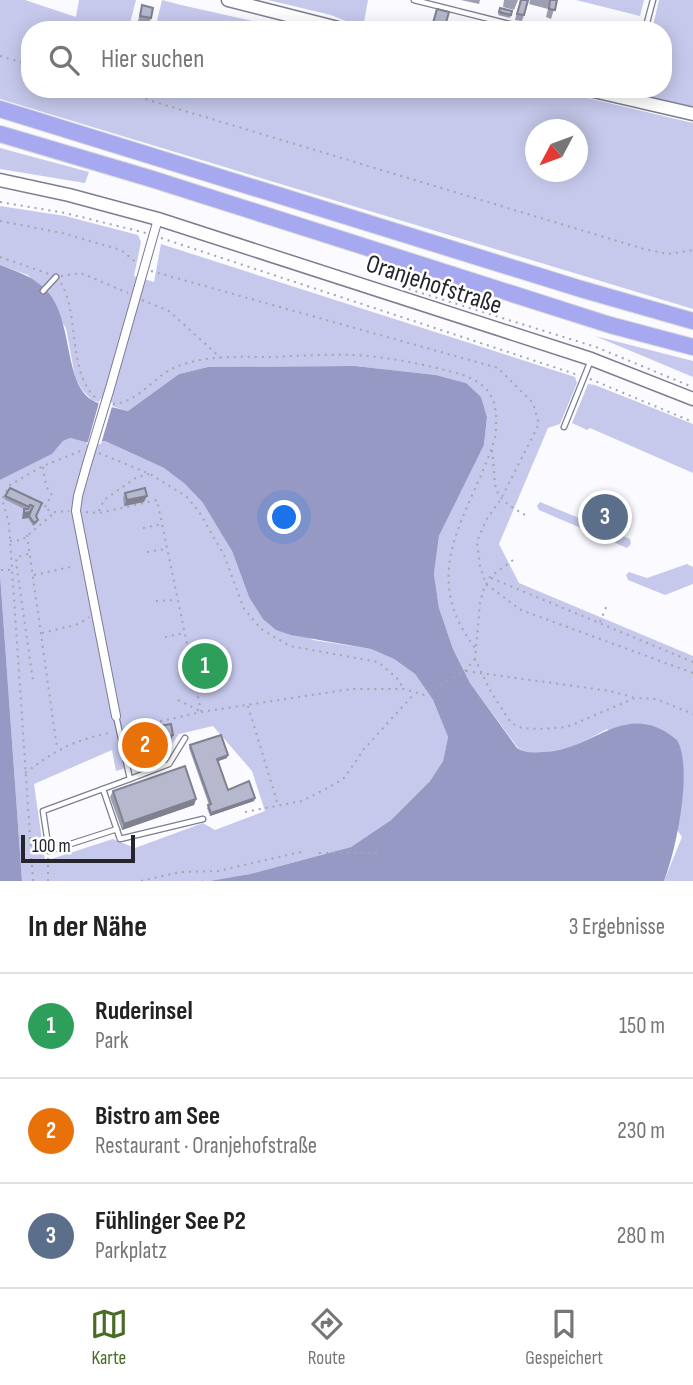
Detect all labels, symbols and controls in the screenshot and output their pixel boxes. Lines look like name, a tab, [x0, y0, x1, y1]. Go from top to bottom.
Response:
search box	[21, 21, 672, 98]
icon: search	[45, 41, 83, 79]
text: Hier suchen	[101, 44, 204, 75]
north arrow	[525, 119, 588, 182]
street label: Oranjehofstraße	[362, 248, 506, 322]
pin: 3	[582, 491, 628, 543]
your location	[267, 500, 301, 534]
pin: 1	[182, 640, 228, 692]
pin: 2	[122, 719, 168, 771]
scale bar	[21, 832, 135, 864]
text: 100 m	[32, 835, 71, 858]
text: In der Nähe	[28, 909, 147, 945]
text: 3 Ergebnisse	[569, 913, 665, 941]
text: Ruderinsel	[95, 996, 193, 1027]
text: 1	[46, 1012, 56, 1040]
text: 150 m	[619, 1012, 665, 1040]
text: Park	[95, 1027, 129, 1055]
text: Bistro am See	[95, 1101, 220, 1132]
text: 2	[46, 1117, 56, 1145]
text: 230 m	[617, 1117, 665, 1145]
text: Restaurant · Oranjehofstraße	[95, 1132, 317, 1160]
text: Fühlinger See P2	[95, 1206, 246, 1237]
text: 3	[46, 1222, 56, 1250]
text: 280 m	[617, 1222, 665, 1250]
text: Parkplatz	[95, 1237, 167, 1265]
tab: Karte	[90, 1305, 128, 1370]
tab: Route	[308, 1305, 346, 1370]
tab: Gespeichert	[525, 1305, 603, 1370]

